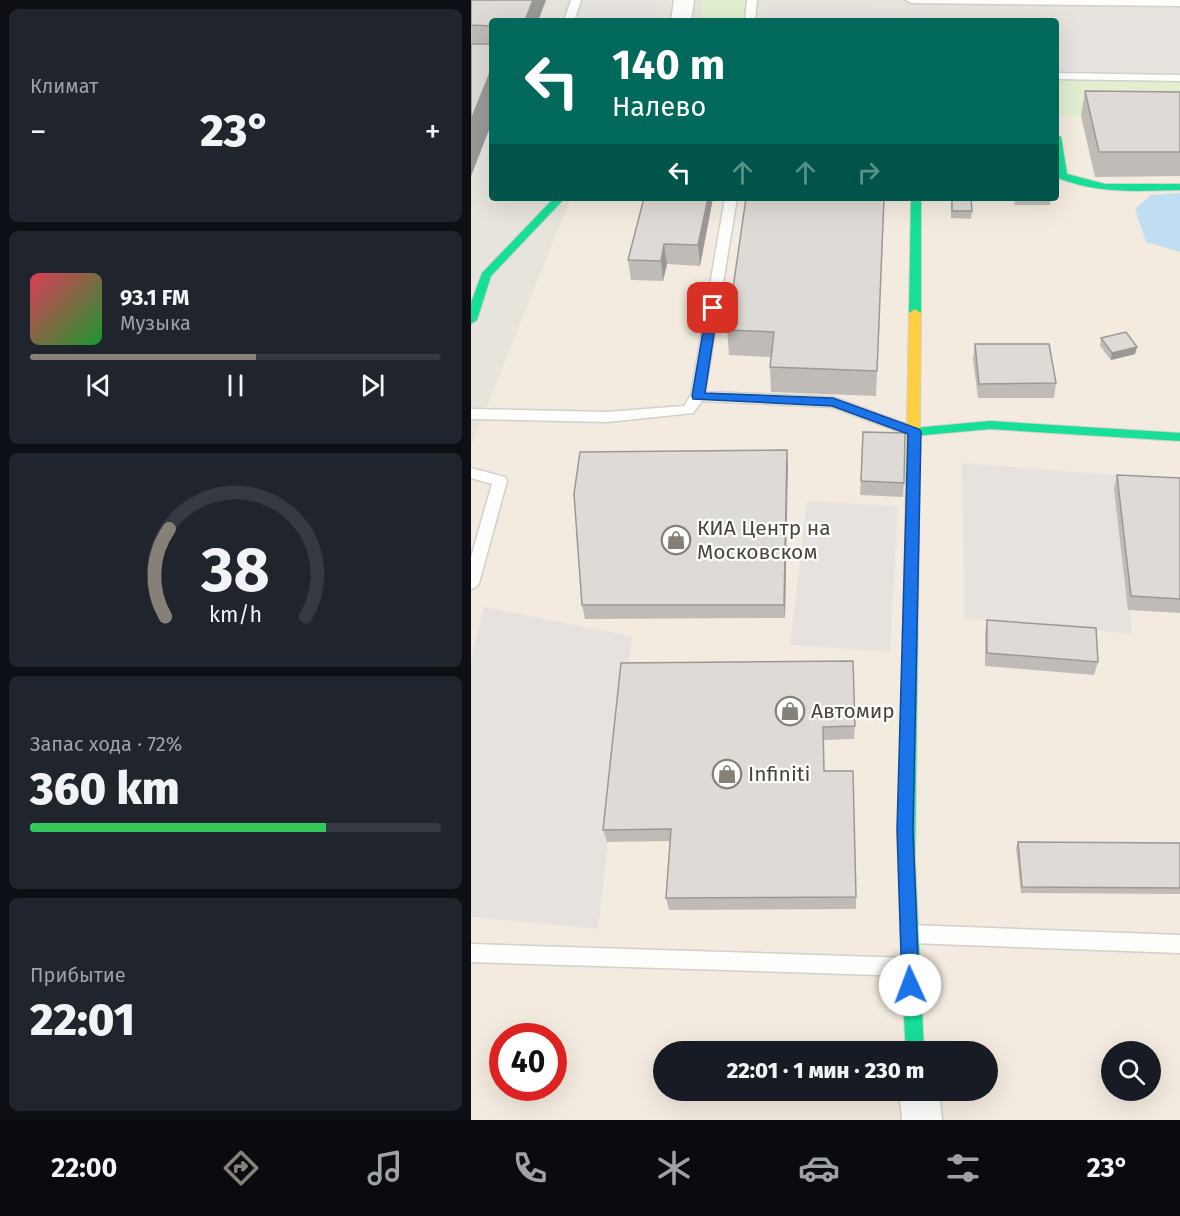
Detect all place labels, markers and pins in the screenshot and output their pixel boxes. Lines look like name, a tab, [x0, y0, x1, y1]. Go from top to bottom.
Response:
pin	[687, 282, 738, 333]
place label: КИА Центр на Московском	[697, 515, 831, 565]
shop icon: КИА Центр на Московском	[660, 524, 692, 556]
shop icon: Автомир	[774, 695, 806, 727]
place label: Автомир	[811, 698, 895, 724]
shop icon: Infiniti	[711, 758, 743, 790]
place label: Infiniti	[748, 761, 810, 787]

